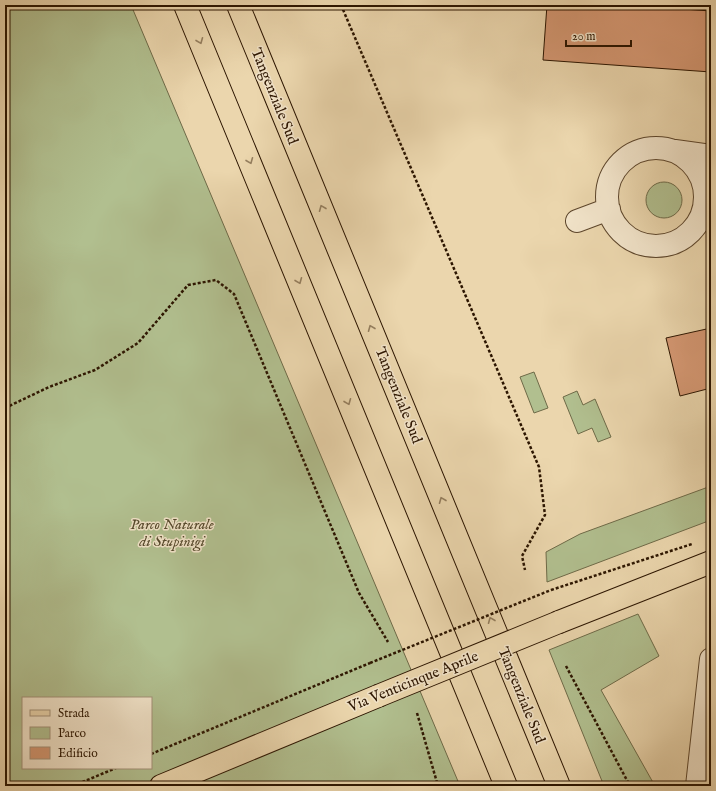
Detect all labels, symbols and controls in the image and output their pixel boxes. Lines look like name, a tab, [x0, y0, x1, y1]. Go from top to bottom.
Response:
scale bar	[566, 22, 631, 48]
text: 20 m	[572, 29, 595, 44]
one-way arrow	[195, 37, 203, 45]
street label: Tangenziale Sud	[247, 45, 303, 148]
one-way arrow	[245, 158, 253, 165]
one-way arrow	[318, 204, 326, 211]
one-way arrow	[294, 277, 302, 285]
one-way arrow	[368, 325, 376, 333]
street label: Tangenziale Sud	[371, 344, 427, 447]
one-way arrow	[344, 398, 352, 405]
one-way arrow	[439, 497, 447, 505]
park label: Parco Naturale di Stupinigi	[130, 515, 214, 552]
one-way arrow	[488, 617, 496, 624]
street label: Tangenziale Sud	[494, 644, 550, 747]
street label: Via Venticinque Aprile	[344, 647, 481, 717]
legend	[22, 697, 152, 769]
text: Strada	[58, 706, 90, 721]
text: Parco	[58, 726, 87, 741]
text: Edificio	[58, 746, 98, 761]

